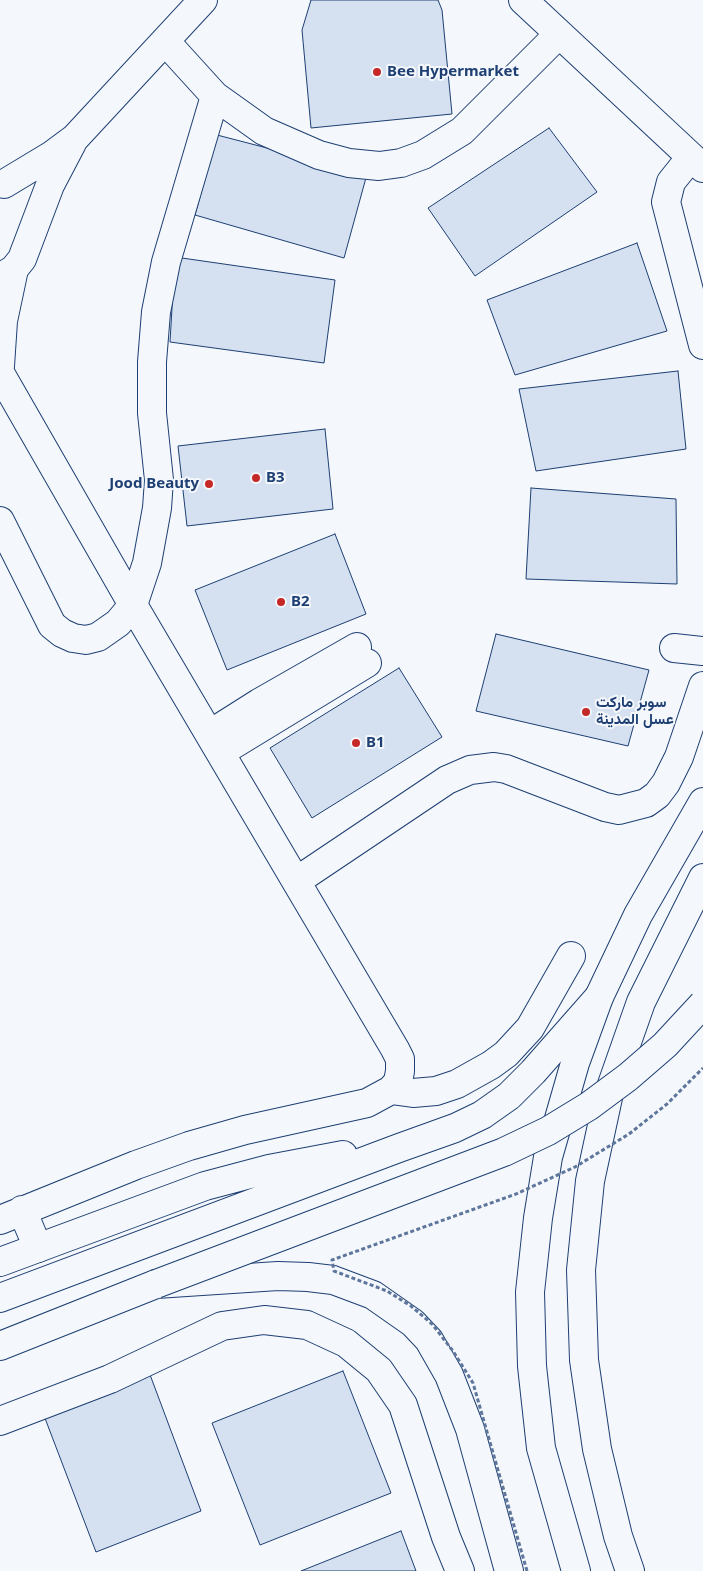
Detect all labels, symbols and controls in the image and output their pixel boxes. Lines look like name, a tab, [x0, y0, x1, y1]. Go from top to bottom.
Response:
place label: Bee Hypermarket	[387, 63, 519, 81]
marker: Bee Hypermarket	[371, 66, 383, 78]
place label: B3	[266, 469, 285, 487]
marker: B3	[250, 472, 262, 484]
place label: Jood Beauty	[109, 475, 199, 493]
marker: Jood Beauty	[203, 478, 215, 490]
place label: B2	[291, 593, 310, 611]
marker: B2	[275, 596, 287, 608]
place label: سوبر ماركت عسل المدينة	[596, 694, 674, 729]
marker: سوبر ماركت عسل المدينة	[580, 706, 592, 718]
place label: B1	[366, 734, 385, 752]
marker: B1	[350, 737, 362, 749]

